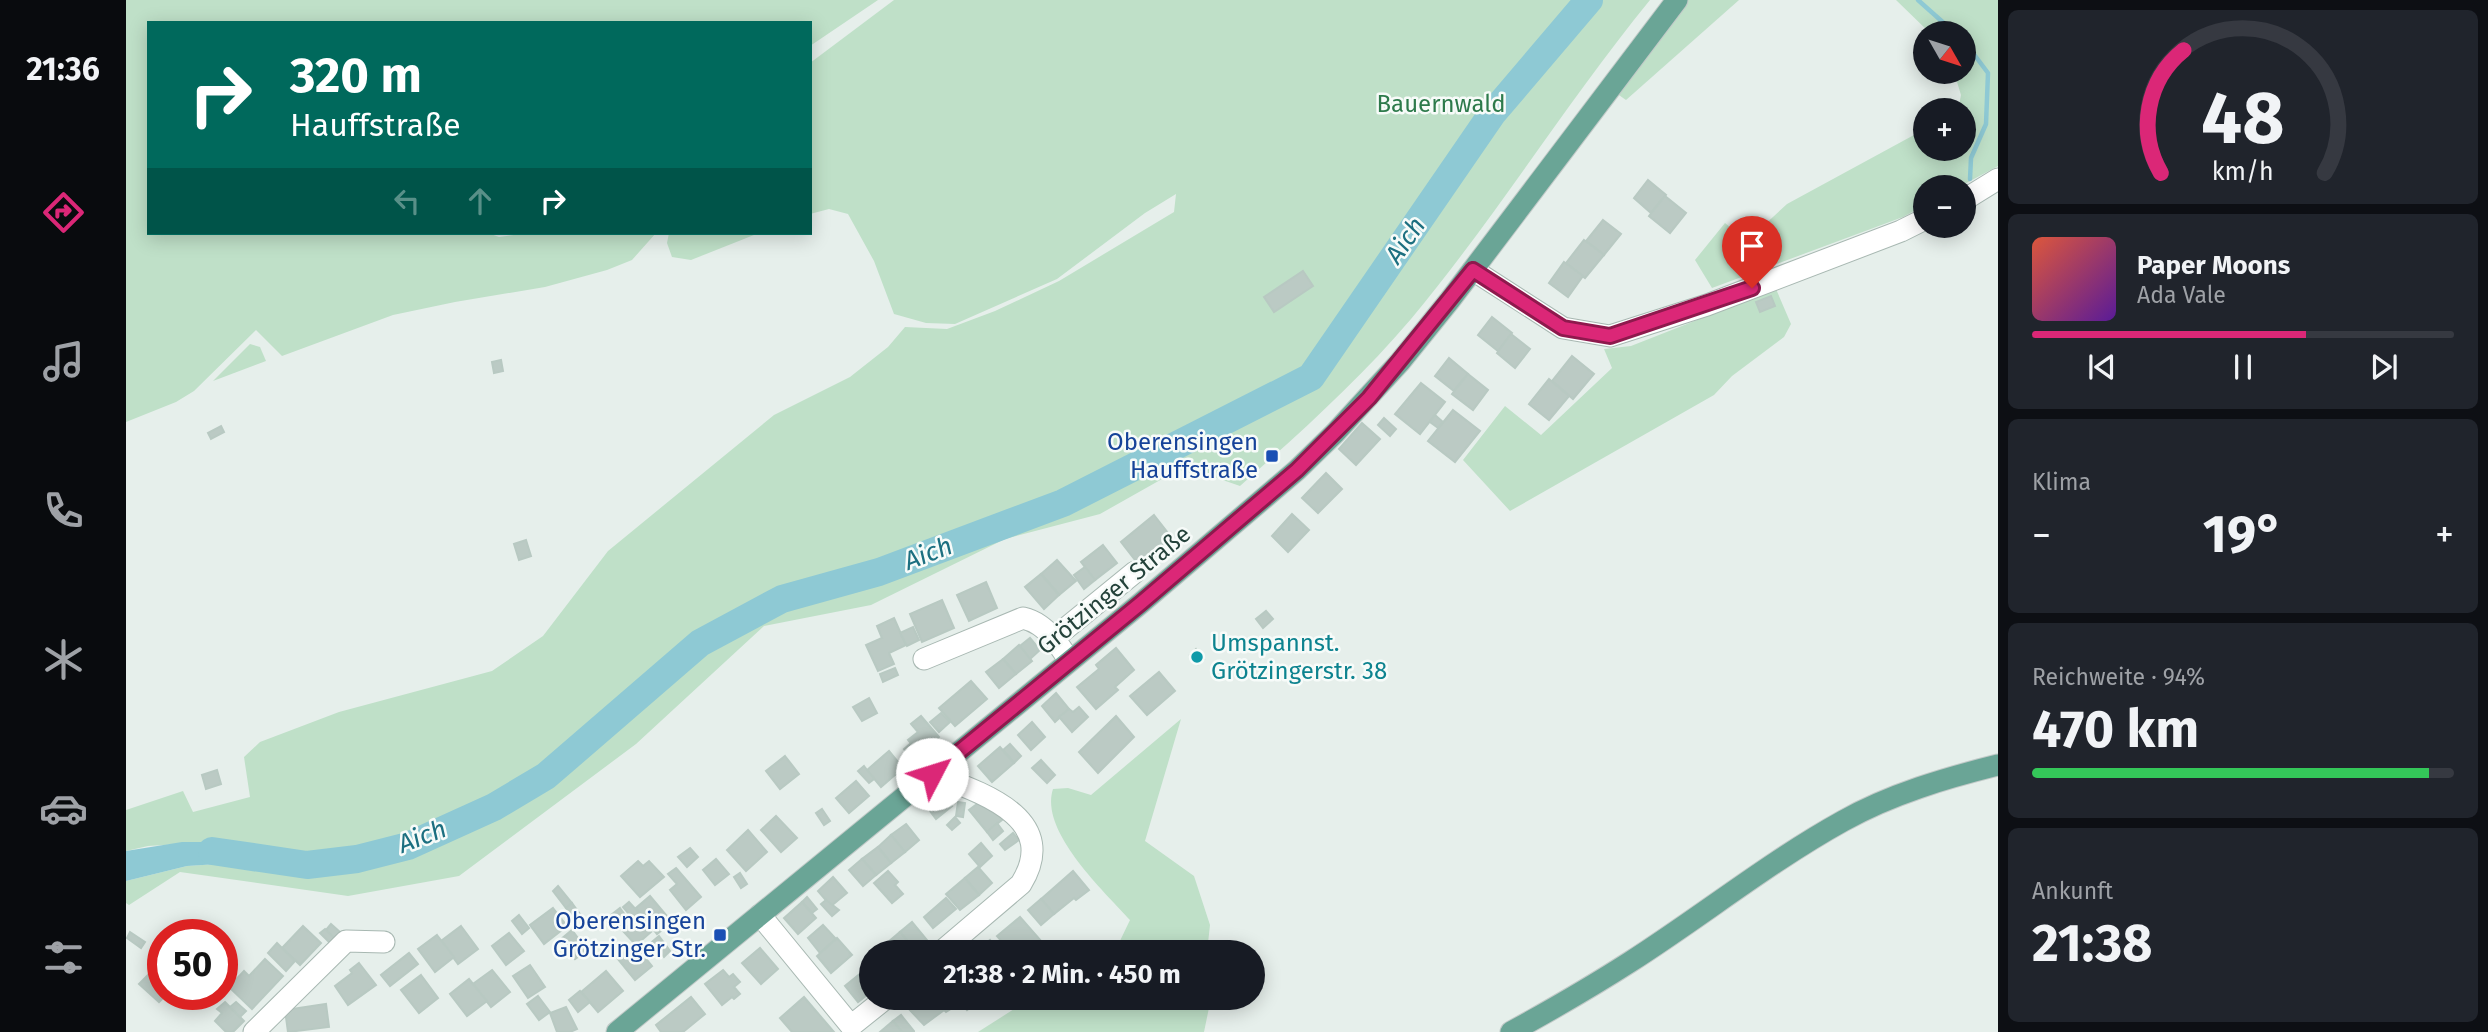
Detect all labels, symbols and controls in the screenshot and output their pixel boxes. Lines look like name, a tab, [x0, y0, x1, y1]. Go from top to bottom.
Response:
north arrow	[1913, 21, 1976, 84]
map controls	[1913, 21, 1976, 238]
text: 320 m	[290, 46, 422, 105]
icon: right	[175, 49, 266, 140]
text: 21:36	[26, 50, 100, 88]
text: 48	[2201, 76, 2285, 163]
park label: Bauernwald	[1376, 90, 1506, 118]
button: +	[1913, 98, 1976, 161]
text: Hauffstraße	[290, 106, 461, 144]
text: km/h	[2212, 157, 2274, 187]
button: −	[1913, 175, 1976, 238]
icon: left	[388, 182, 426, 220]
icon: ahead	[461, 182, 499, 220]
icon: right	[534, 182, 572, 220]
icon: directions	[39, 188, 88, 237]
water label: Aich	[1378, 211, 1432, 270]
pin	[1722, 216, 1782, 288]
icon: arrive	[1733, 227, 1771, 265]
text: Paper Moons	[2137, 250, 2290, 281]
text: Ada Vale	[2137, 281, 2226, 309]
icon: music	[39, 337, 88, 386]
icon: previous	[2083, 348, 2121, 386]
icon: pause	[2224, 348, 2262, 386]
icon: next	[2365, 348, 2403, 386]
place label: Oberensingen Hauffstraße	[1107, 428, 1258, 484]
marker: Oberensingen Hauffstraße	[1264, 448, 1280, 464]
text: Klima	[2032, 468, 2091, 496]
icon: phone	[39, 486, 88, 535]
text: 19°	[2203, 503, 2283, 566]
text: −	[2032, 512, 2051, 558]
text: +	[2435, 512, 2454, 558]
street label: Grötzinger Straße	[1032, 520, 1196, 660]
water label: Aich	[899, 530, 957, 577]
place label: Umspannst. Grötzingerstr. 38	[1211, 629, 1387, 685]
icon: climate	[39, 635, 88, 684]
marker: Umspannst. Grötzingerstr. 38	[1189, 649, 1205, 665]
text: Reichweite · 94%	[2032, 663, 2205, 691]
text: 470 km	[2032, 698, 2199, 761]
position arrow	[895, 737, 969, 811]
icon: car	[39, 784, 88, 833]
water label: Aich	[393, 813, 451, 860]
text: Ankunft	[2032, 877, 2113, 905]
place label: Oberensingen Grötzinger Str.	[553, 907, 706, 963]
text: 21:38	[2032, 912, 2152, 975]
speed limit sign: 50	[147, 919, 238, 1010]
marker: Oberensingen Grötzinger Str.	[712, 927, 728, 943]
icon: filters	[39, 933, 88, 982]
text: 21:38 · 2 Min. · 450 m	[943, 959, 1181, 990]

